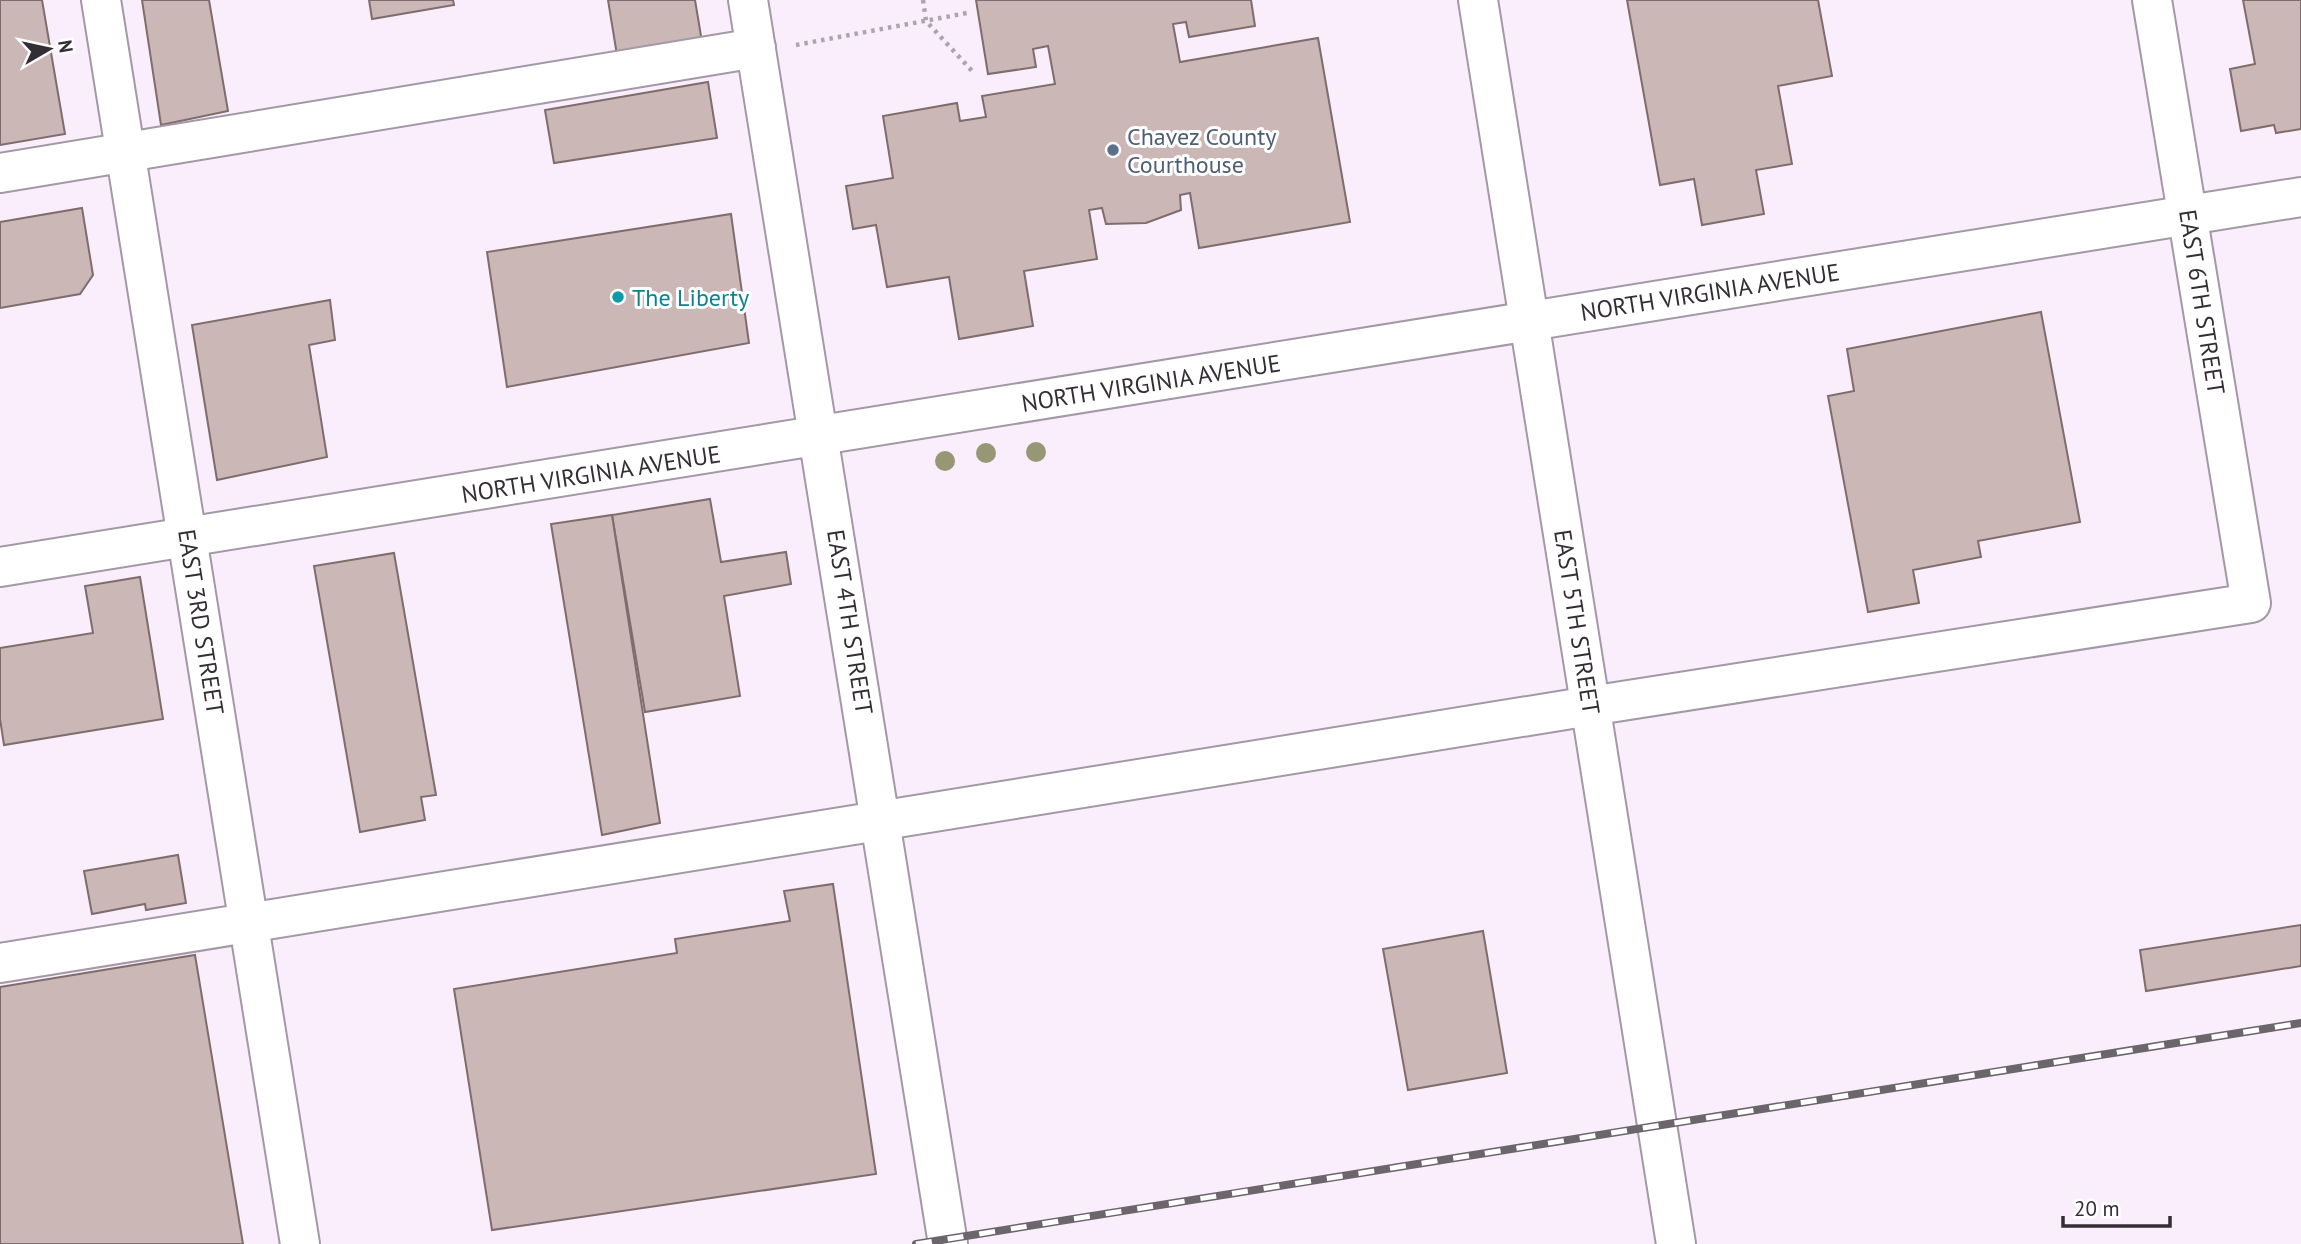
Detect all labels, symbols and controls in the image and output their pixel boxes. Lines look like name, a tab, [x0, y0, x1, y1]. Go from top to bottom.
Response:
north arrow	[14, 14, 84, 84]
text: N	[53, 38, 79, 54]
place label: Chavez County Courthouse	[1127, 121, 1277, 180]
marker: Chavez County Courthouse	[1105, 142, 1121, 158]
street label: EAST 6TH STREET	[2172, 207, 2232, 397]
street label: NORTH VIRGINIA AVENUE	[1578, 256, 1842, 328]
place label: The Liberty	[632, 282, 749, 313]
marker: The Liberty	[610, 289, 626, 305]
street label: NORTH VIRGINIA AVENUE	[1019, 347, 1283, 419]
street label: NORTH VIRGINIA AVENUE	[459, 438, 723, 510]
street label: EAST 3RD STREET	[171, 527, 231, 717]
street label: EAST 4TH STREET	[820, 527, 880, 717]
street label: EAST 5TH STREET	[1547, 527, 1607, 717]
scale bar	[2063, 1184, 2170, 1228]
text: 20 m	[2074, 1195, 2120, 1222]

